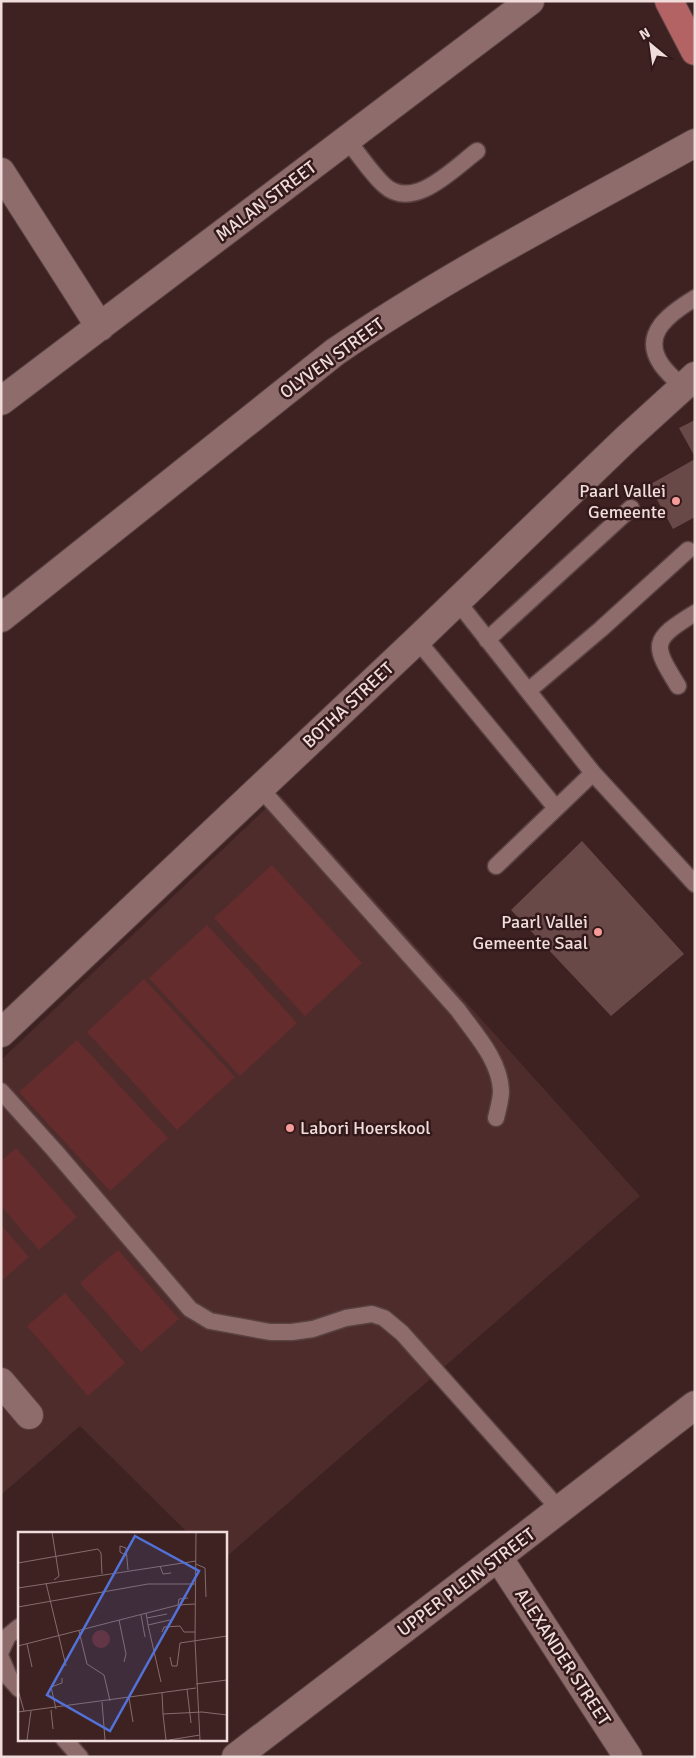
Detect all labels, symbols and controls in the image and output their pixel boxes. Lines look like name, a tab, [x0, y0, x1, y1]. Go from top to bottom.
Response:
north arrow	[626, 20, 676, 70]
text: N	[637, 24, 653, 44]
street label: MALAN STREET	[211, 156, 321, 246]
street label: OLYVEN STREET	[276, 313, 389, 403]
place label: Paarl Vallei Gemeente	[579, 480, 666, 523]
marker: Paarl Vallei Gemeente	[670, 495, 682, 507]
street label: BOTHA STREET	[298, 657, 398, 753]
place label: Paarl Vallei Gemeente Saal	[473, 911, 588, 954]
marker: Paarl Vallei Gemeente Saal	[592, 926, 604, 938]
place label: Labori Hoerskool	[300, 1117, 431, 1139]
marker: Labori Hoerskool	[284, 1122, 296, 1134]
street label: UPPER PLEIN STREET	[393, 1523, 539, 1641]
inset map	[18, 1532, 226, 1740]
street label: ALEXANDER STREET	[510, 1584, 616, 1730]

